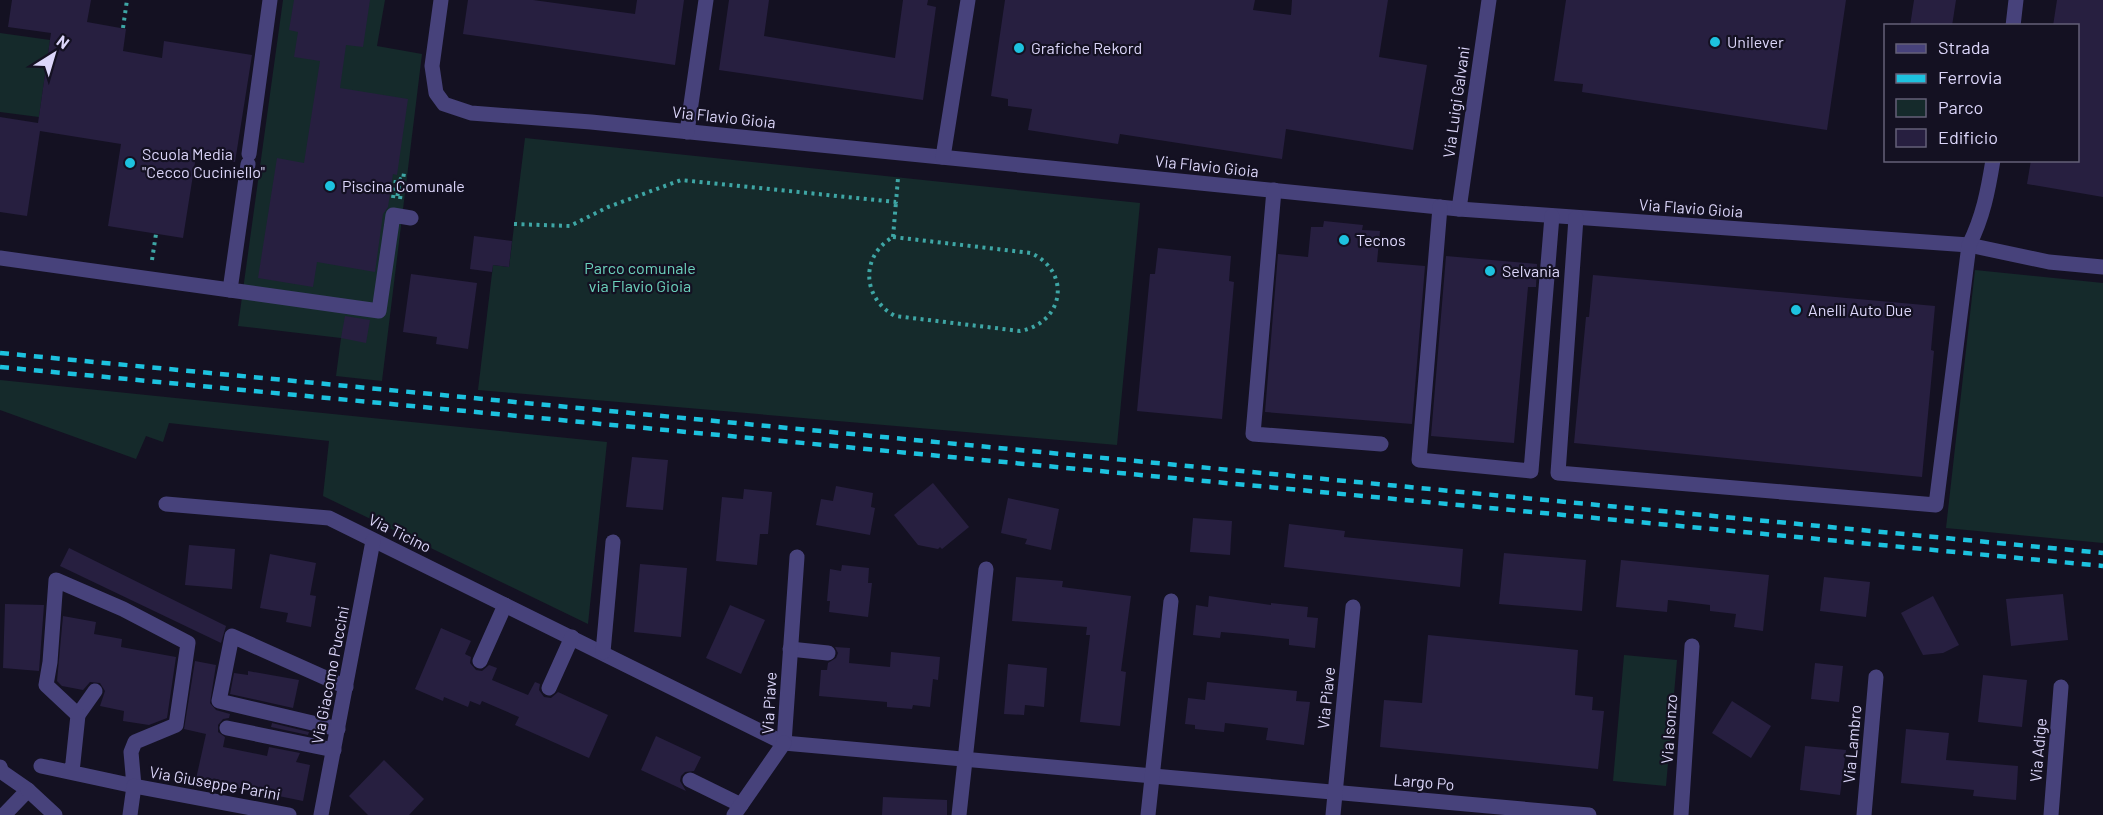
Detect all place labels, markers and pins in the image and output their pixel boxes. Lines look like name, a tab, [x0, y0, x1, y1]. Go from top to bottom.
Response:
place label: Unilever	[1727, 32, 1784, 51]
marker: Unilever	[1708, 35, 1722, 49]
place label: Grafiche Rekord	[1031, 38, 1142, 57]
marker: Grafiche Rekord	[1012, 41, 1026, 55]
place label: Scuola Media "Cecco Cuciniello"	[142, 144, 265, 181]
marker: Scuola Media "Cecco Cuciniello"	[123, 156, 137, 170]
place label: Piscina Comunale	[342, 176, 465, 195]
marker: Piscina Comunale	[323, 179, 337, 193]
place label: Tecnos	[1356, 230, 1406, 249]
marker: Tecnos	[1337, 233, 1351, 247]
place label: Selvania	[1502, 261, 1560, 280]
marker: Selvania	[1483, 264, 1497, 278]
place label: Anelli Auto Due	[1808, 300, 1912, 319]
marker: Anelli Auto Due	[1789, 303, 1803, 317]

